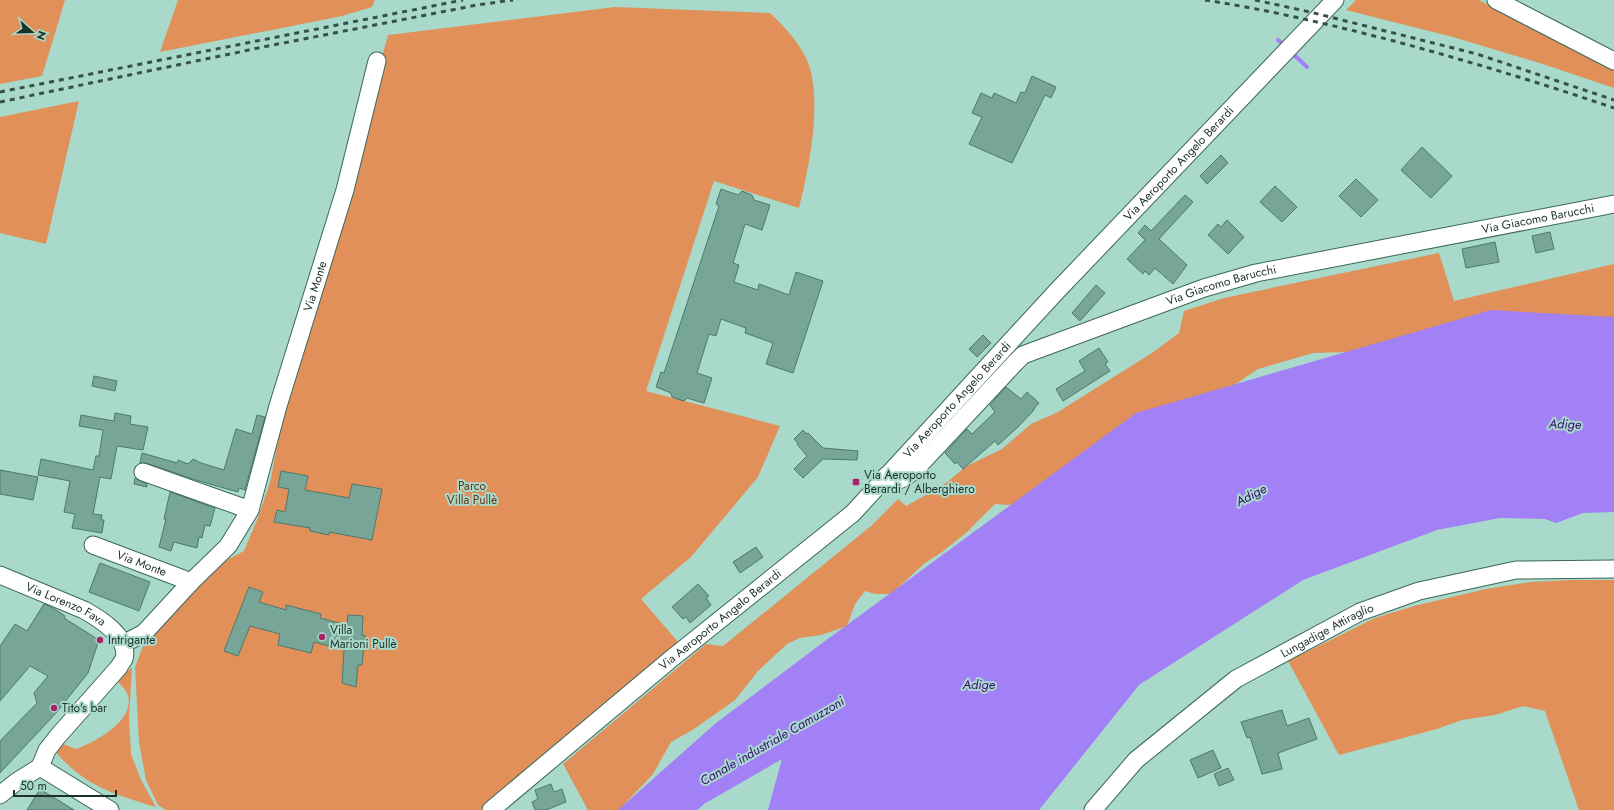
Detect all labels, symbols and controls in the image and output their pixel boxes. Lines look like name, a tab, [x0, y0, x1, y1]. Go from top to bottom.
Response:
north arrow	[12, 12, 52, 52]
text: N	[32, 29, 50, 42]
street label: Via Aeroporto Angelo Berardi	[1119, 102, 1238, 225]
street label: Via Giacomo Barucchi	[1480, 199, 1596, 238]
street label: Via Monte	[299, 259, 331, 314]
street label: Via Giacomo Barucchi	[1163, 260, 1278, 310]
street label: Via Aeroporto Angelo Berardi	[899, 337, 1015, 462]
water label: Adige	[1548, 414, 1582, 434]
place label: Via Aeroporto Berardi / Alberghiero	[864, 466, 975, 498]
park label: Parco Villa Pullè	[447, 477, 497, 509]
marker: Via Aeroporto Berardi / Alberghiero	[851, 477, 861, 487]
water label: Adige	[1231, 479, 1270, 511]
street label: Via Monte	[114, 546, 169, 581]
street label: Via Aeroporto Angelo Berardi	[655, 565, 785, 674]
street label: Via Lorenzo Fava	[23, 578, 110, 630]
street label: Lungadige Attiraglio	[1277, 599, 1377, 662]
place label: Villa Marioni Pullè	[330, 621, 397, 653]
place label: Intrigante	[108, 631, 155, 649]
marker: Villa Marioni Pullè	[317, 632, 327, 642]
marker: Intrigante	[95, 635, 105, 645]
water label: Adige	[962, 675, 996, 694]
water label: Canale industriale Camuzzoni	[696, 691, 848, 790]
place label: Tito's bar	[62, 699, 108, 717]
marker: Tito's bar	[49, 703, 59, 713]
scale bar	[14, 772, 116, 798]
text: 50 m	[20, 777, 47, 795]

